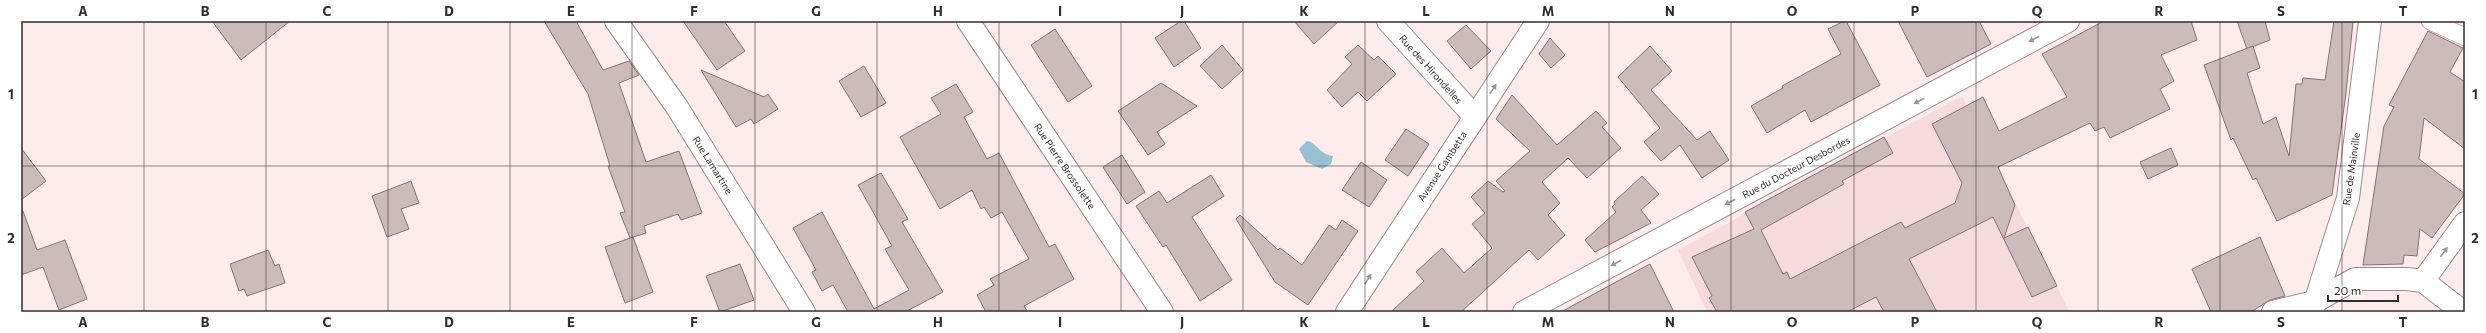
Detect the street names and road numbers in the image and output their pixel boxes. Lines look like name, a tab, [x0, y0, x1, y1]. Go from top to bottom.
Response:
street label: Rue des Hirondelles	[1397, 32, 1465, 106]
street label: Rue Pierre Brossolette	[1032, 121, 1098, 211]
street label: Avenue Gambetta	[1415, 129, 1469, 203]
street label: Rue de Mainville	[2340, 132, 2362, 206]
street label: Rue du Docteur Desbordes	[1740, 133, 1852, 201]
street label: Rue Lamartine	[690, 134, 736, 196]

